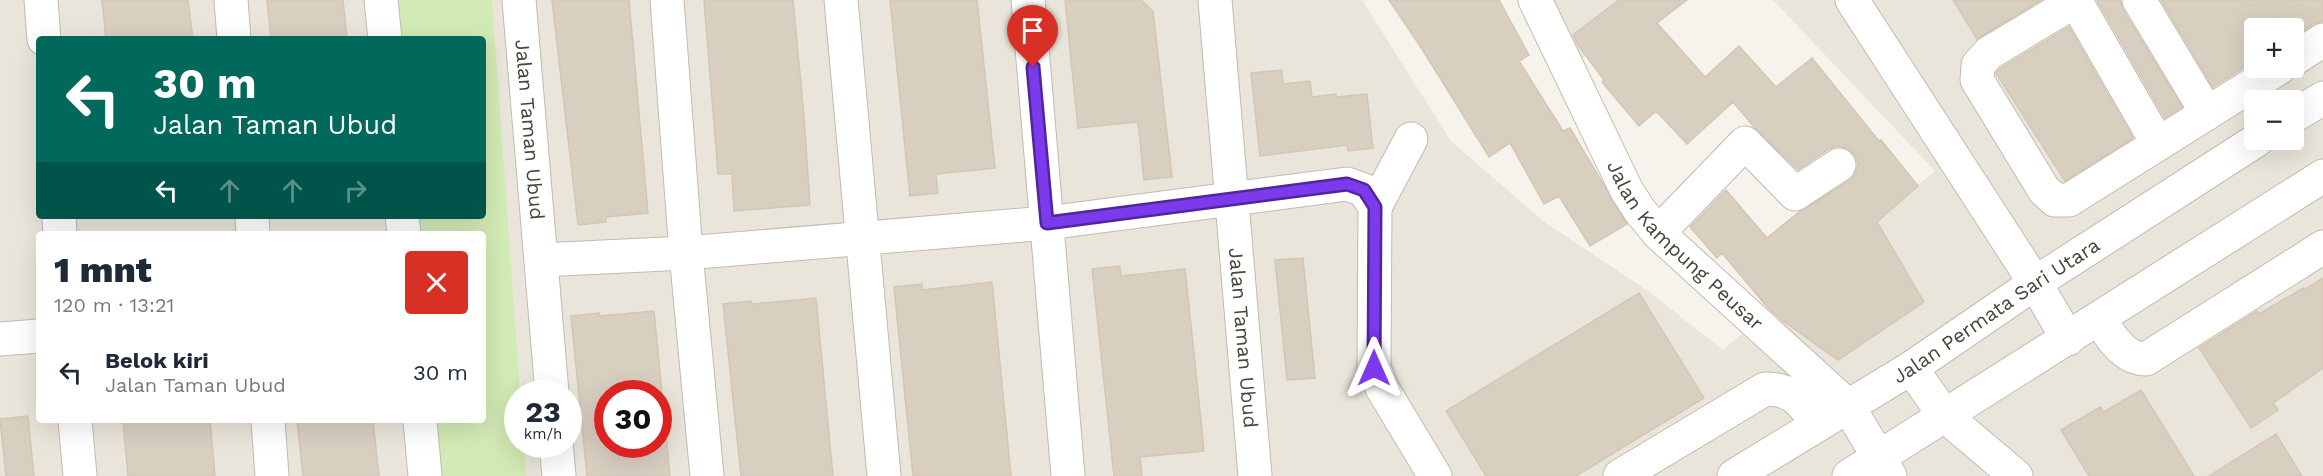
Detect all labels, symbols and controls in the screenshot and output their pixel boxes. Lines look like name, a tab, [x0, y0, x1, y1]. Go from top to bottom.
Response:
pin	[1007, 5, 1058, 67]
icon: arrive	[1016, 14, 1049, 47]
map controls	[2244, 18, 2304, 150]
button: +	[2244, 18, 2304, 78]
street label: Jalan Taman Ubud	[510, 38, 549, 221]
text: 30 m	[153, 59, 257, 108]
icon: left	[54, 60, 132, 138]
button: −	[2244, 90, 2304, 150]
text: Jalan Taman Ubud	[153, 109, 397, 141]
street label: Jalan Kampung Peusar	[1602, 157, 1768, 335]
icon: left	[150, 174, 183, 207]
icon: ahead	[213, 174, 246, 207]
icon: ahead	[276, 174, 309, 207]
icon: right	[339, 174, 372, 207]
street label: Jalan Permata Sari Utara	[1888, 233, 2104, 388]
street label: Jalan Taman Ubud	[1224, 247, 1263, 429]
text: 1 mnt	[54, 249, 152, 291]
button: close	[405, 251, 468, 314]
text: 120 m · 13:21	[54, 293, 174, 317]
position arrow	[1342, 336, 1406, 400]
text: Belok kiri	[105, 348, 209, 373]
icon: left	[54, 356, 87, 389]
text: 30 m	[413, 360, 468, 385]
text: Jalan Taman Ubud	[105, 373, 286, 397]
speed limit sign: 30	[594, 380, 672, 458]
text: 23	[525, 394, 561, 429]
text: km/h	[524, 425, 562, 443]

